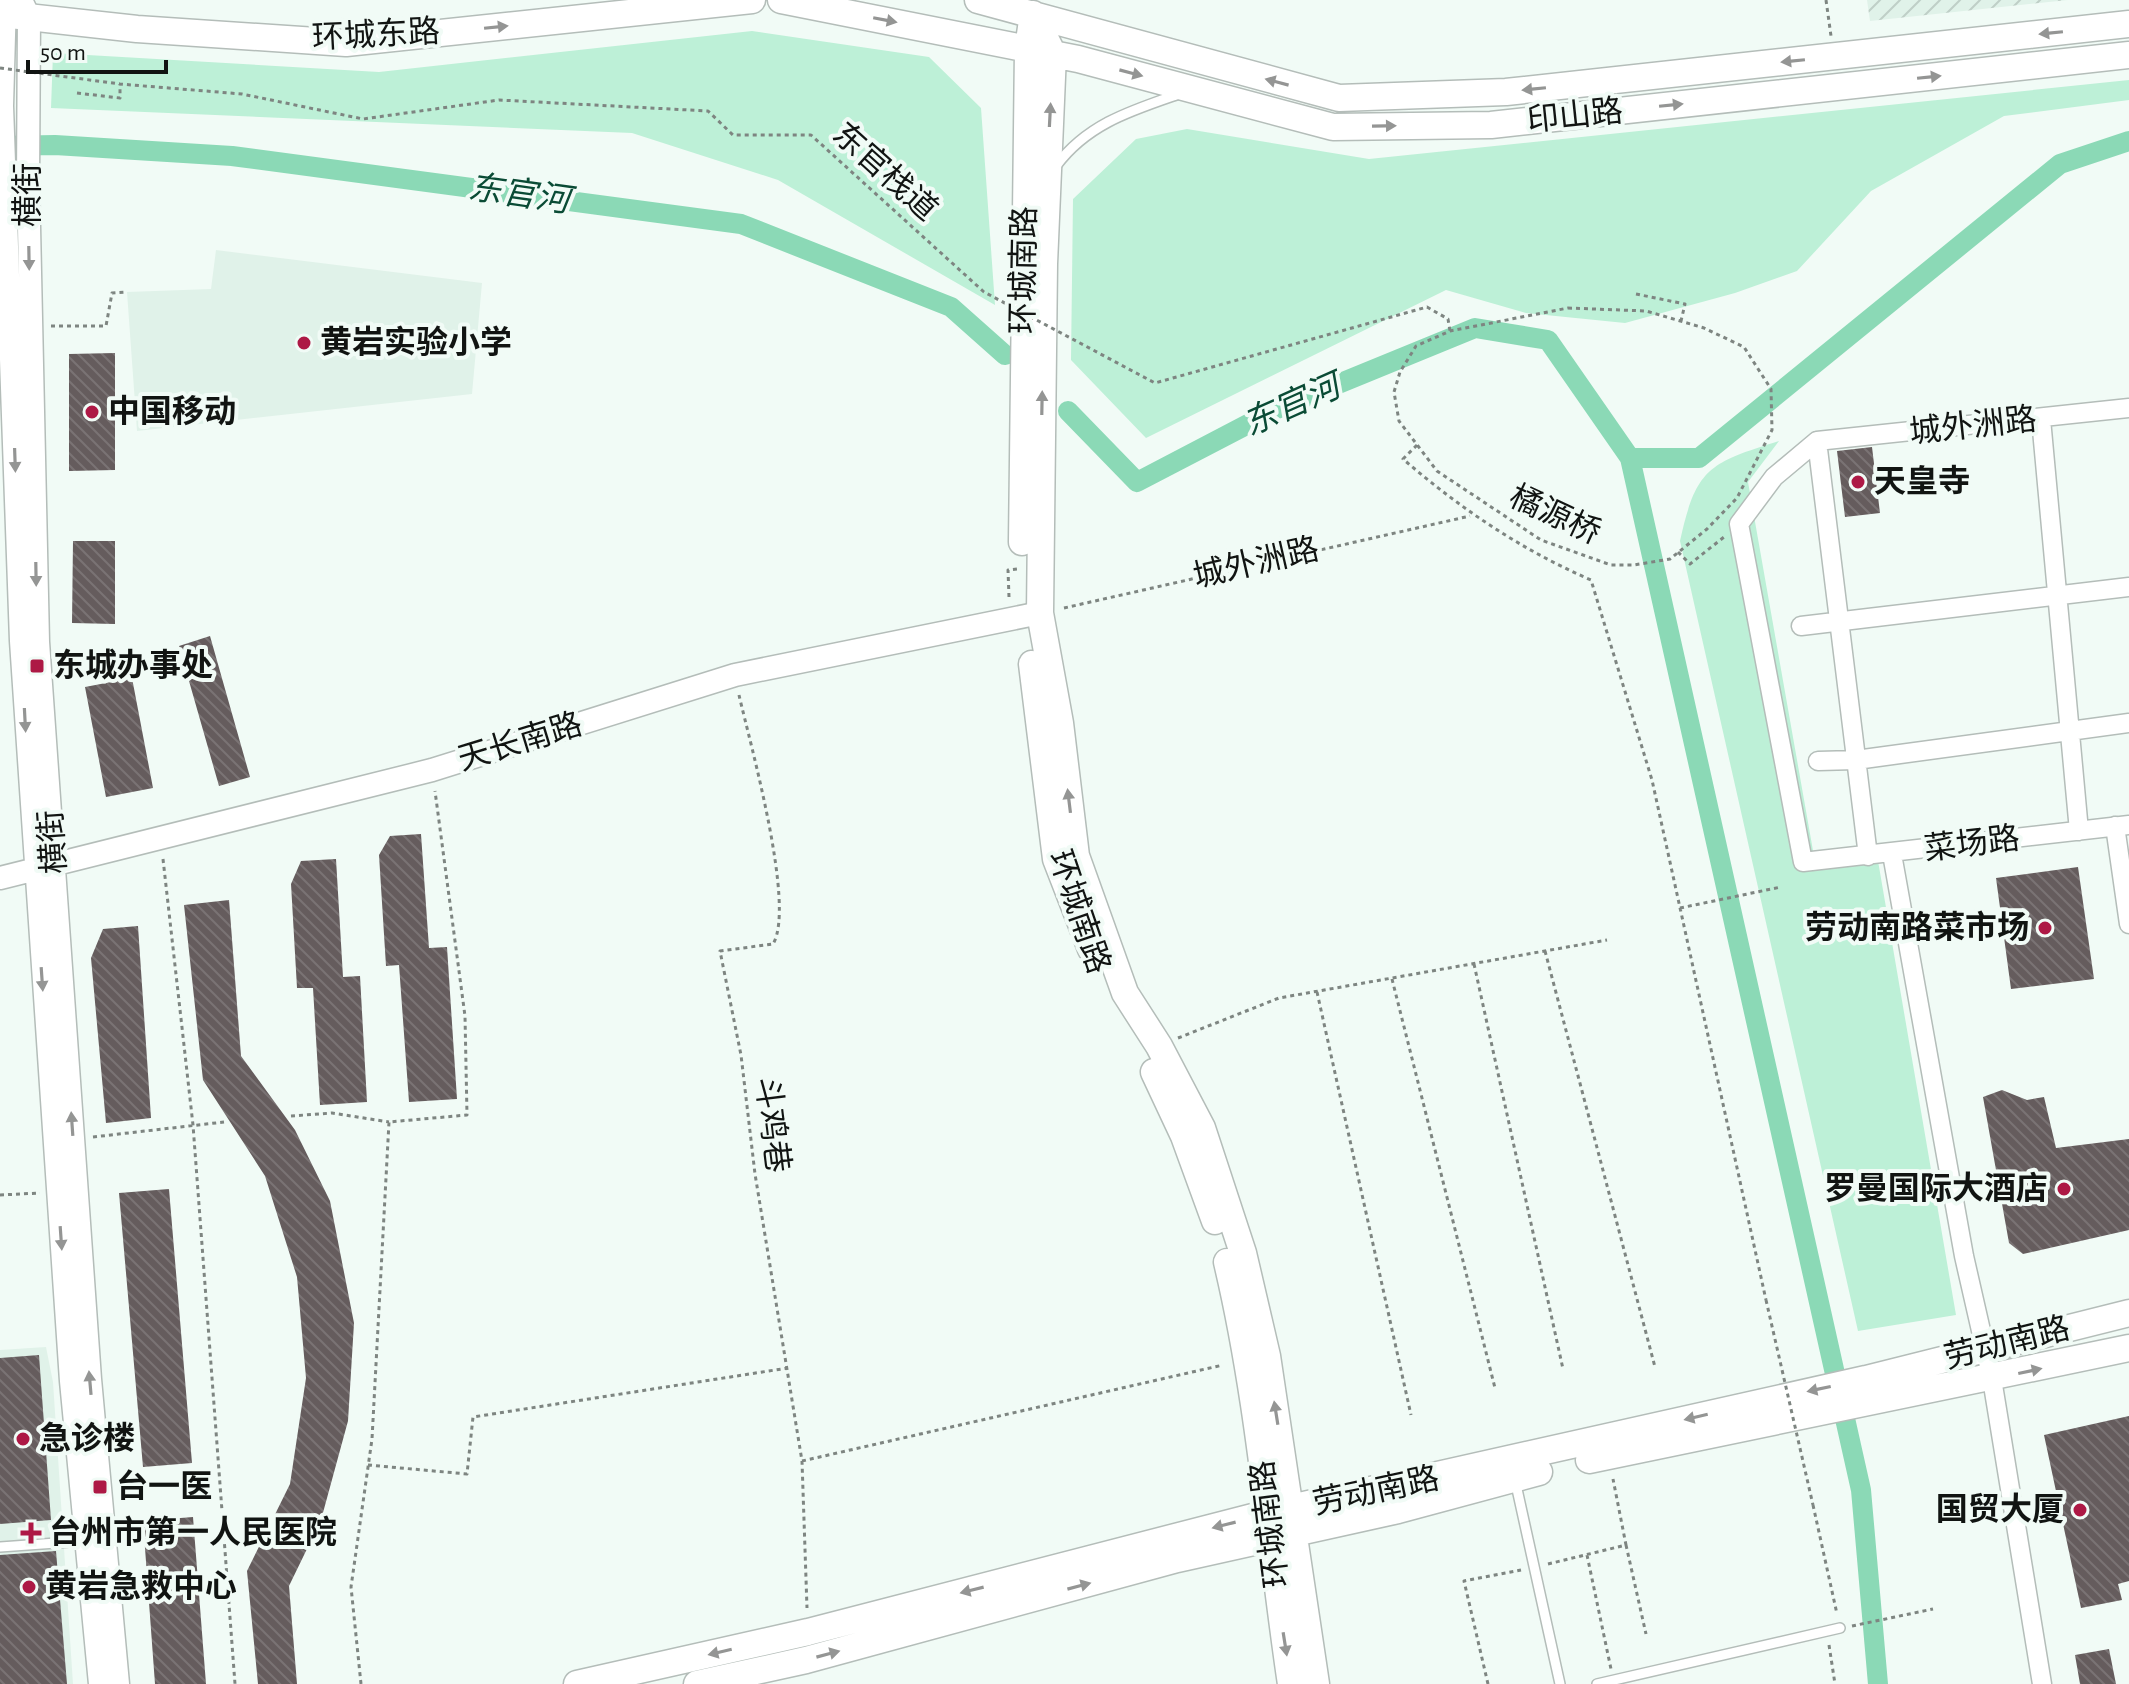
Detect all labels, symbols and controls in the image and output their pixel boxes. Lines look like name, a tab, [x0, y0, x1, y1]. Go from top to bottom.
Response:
street label: 环城东路	[311, 14, 441, 54]
one-way arrow	[873, 15, 898, 27]
one-way arrow	[484, 20, 509, 33]
scale bar	[28, 24, 166, 74]
one-way arrow	[2039, 26, 2064, 39]
text: 50 m	[40, 41, 86, 65]
one-way arrow	[1780, 54, 1805, 67]
one-way arrow	[1118, 68, 1143, 80]
one-way arrow	[1917, 70, 1942, 83]
one-way arrow	[1264, 75, 1289, 87]
one-way arrow	[1522, 82, 1547, 95]
street label: 印山路	[1525, 93, 1624, 137]
one-way arrow	[1658, 99, 1683, 112]
one-way arrow	[1044, 102, 1057, 127]
street label: 东官栈道	[827, 116, 945, 227]
one-way arrow	[1372, 120, 1397, 133]
street label: 横街	[11, 163, 44, 227]
water label: 东官河	[466, 169, 578, 220]
street label: 环城南路	[1005, 206, 1041, 334]
one-way arrow	[23, 246, 35, 271]
place label: 黄岩实验小学	[320, 325, 512, 359]
marker: 黄岩实验小学	[295, 334, 313, 352]
water label: 东官河	[1238, 365, 1351, 442]
one-way arrow	[1036, 390, 1048, 415]
place label: 中国移动	[108, 394, 236, 428]
street label: 城外洲路	[1907, 401, 2038, 449]
marker: 中国移动	[83, 403, 101, 421]
one-way arrow	[8, 448, 21, 473]
place label: 天皇寺	[1874, 464, 1970, 498]
marker: 天皇寺	[1849, 473, 1867, 491]
street label: 橘源桥	[1505, 479, 1606, 550]
street label: 城外洲路	[1190, 531, 1322, 593]
one-way arrow	[30, 562, 43, 587]
place label: 东城办事处	[53, 648, 213, 682]
marker: 东城办事处	[28, 657, 46, 675]
street label: 天长南路	[454, 706, 586, 776]
one-way arrow	[19, 708, 32, 733]
one-way arrow	[1063, 788, 1076, 813]
street label: 横街	[34, 809, 71, 875]
street label: 菜场路	[1922, 820, 2022, 866]
street label: 环城南路	[1043, 846, 1117, 978]
place label: 劳动南路菜市场	[1805, 910, 2029, 944]
marker: 劳动南路菜市场	[2036, 919, 2054, 937]
one-way arrow	[36, 967, 49, 992]
street label: 斗鸡巷	[750, 1075, 796, 1175]
one-way arrow	[65, 1111, 78, 1136]
place label: 罗曼国际大酒店	[1824, 1171, 2048, 1205]
marker: 罗曼国际大酒店	[2055, 1180, 2073, 1198]
one-way arrow	[55, 1226, 68, 1251]
street label: 劳动南路	[1941, 1310, 2073, 1374]
one-way arrow	[2017, 1364, 2042, 1377]
one-way arrow	[83, 1370, 96, 1395]
one-way arrow	[1806, 1383, 1831, 1395]
one-way arrow	[1269, 1400, 1282, 1425]
one-way arrow	[1683, 1411, 1708, 1423]
place label: 急诊楼	[39, 1421, 135, 1455]
marker: 急诊楼	[14, 1430, 32, 1448]
street label: 环城南路	[1244, 1459, 1294, 1590]
street label: 劳动南路	[1310, 1460, 1442, 1520]
place label: 台一医	[116, 1469, 212, 1503]
marker: 台一医	[91, 1478, 109, 1496]
place label: 国贸大厦	[1936, 1492, 2064, 1526]
marker: 国贸大厦	[2071, 1501, 2089, 1519]
place label: 台州市第一人民医院	[49, 1515, 337, 1549]
one-way arrow	[1212, 1519, 1237, 1531]
marker: 台州市第一人民医院	[20, 1522, 42, 1544]
place label: 黄岩急救中心	[45, 1569, 237, 1603]
marker: 黄岩急救中心	[20, 1578, 38, 1596]
one-way arrow	[1066, 1579, 1091, 1591]
one-way arrow	[960, 1584, 985, 1596]
one-way arrow	[1279, 1632, 1292, 1657]
one-way arrow	[707, 1646, 732, 1659]
one-way arrow	[816, 1647, 840, 1660]

